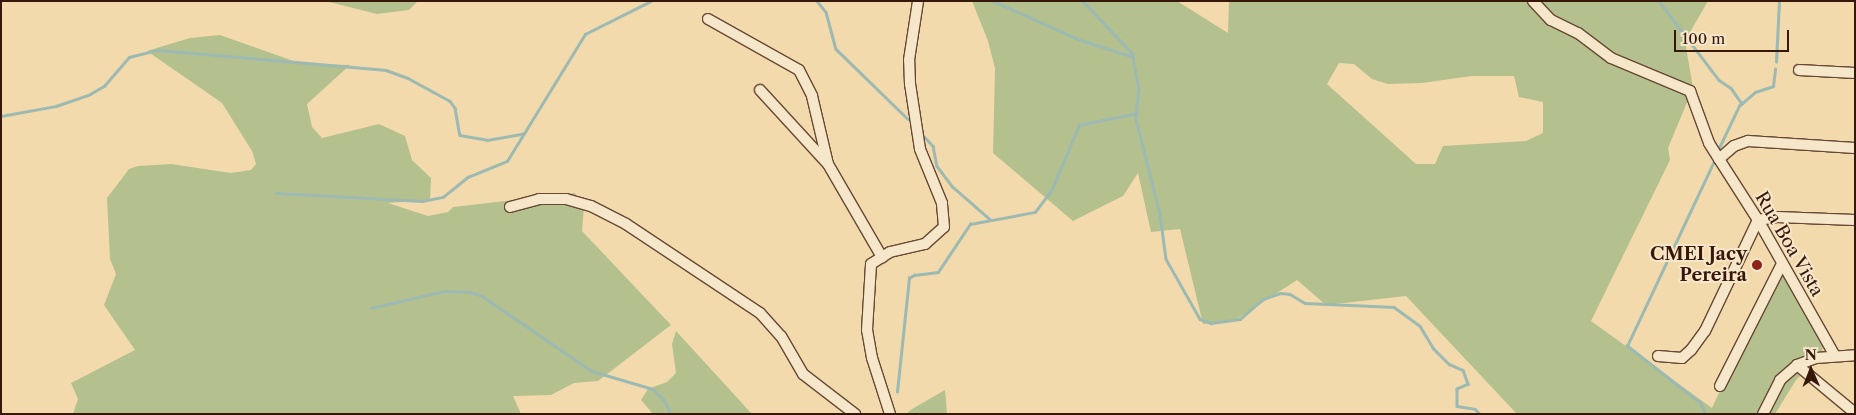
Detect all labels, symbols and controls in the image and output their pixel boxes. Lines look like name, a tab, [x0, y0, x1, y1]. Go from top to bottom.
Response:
scale bar	[1676, 20, 1791, 52]
text: 100 m	[1682, 29, 1725, 48]
street label: Rua Boa Vista	[1750, 187, 1828, 301]
place label: CMEI Jacy Pereira	[1650, 244, 1747, 286]
marker: CMEI Jacy Pereira	[1751, 259, 1763, 271]
north arrow	[1786, 345, 1836, 395]
text: N	[1804, 346, 1817, 364]

